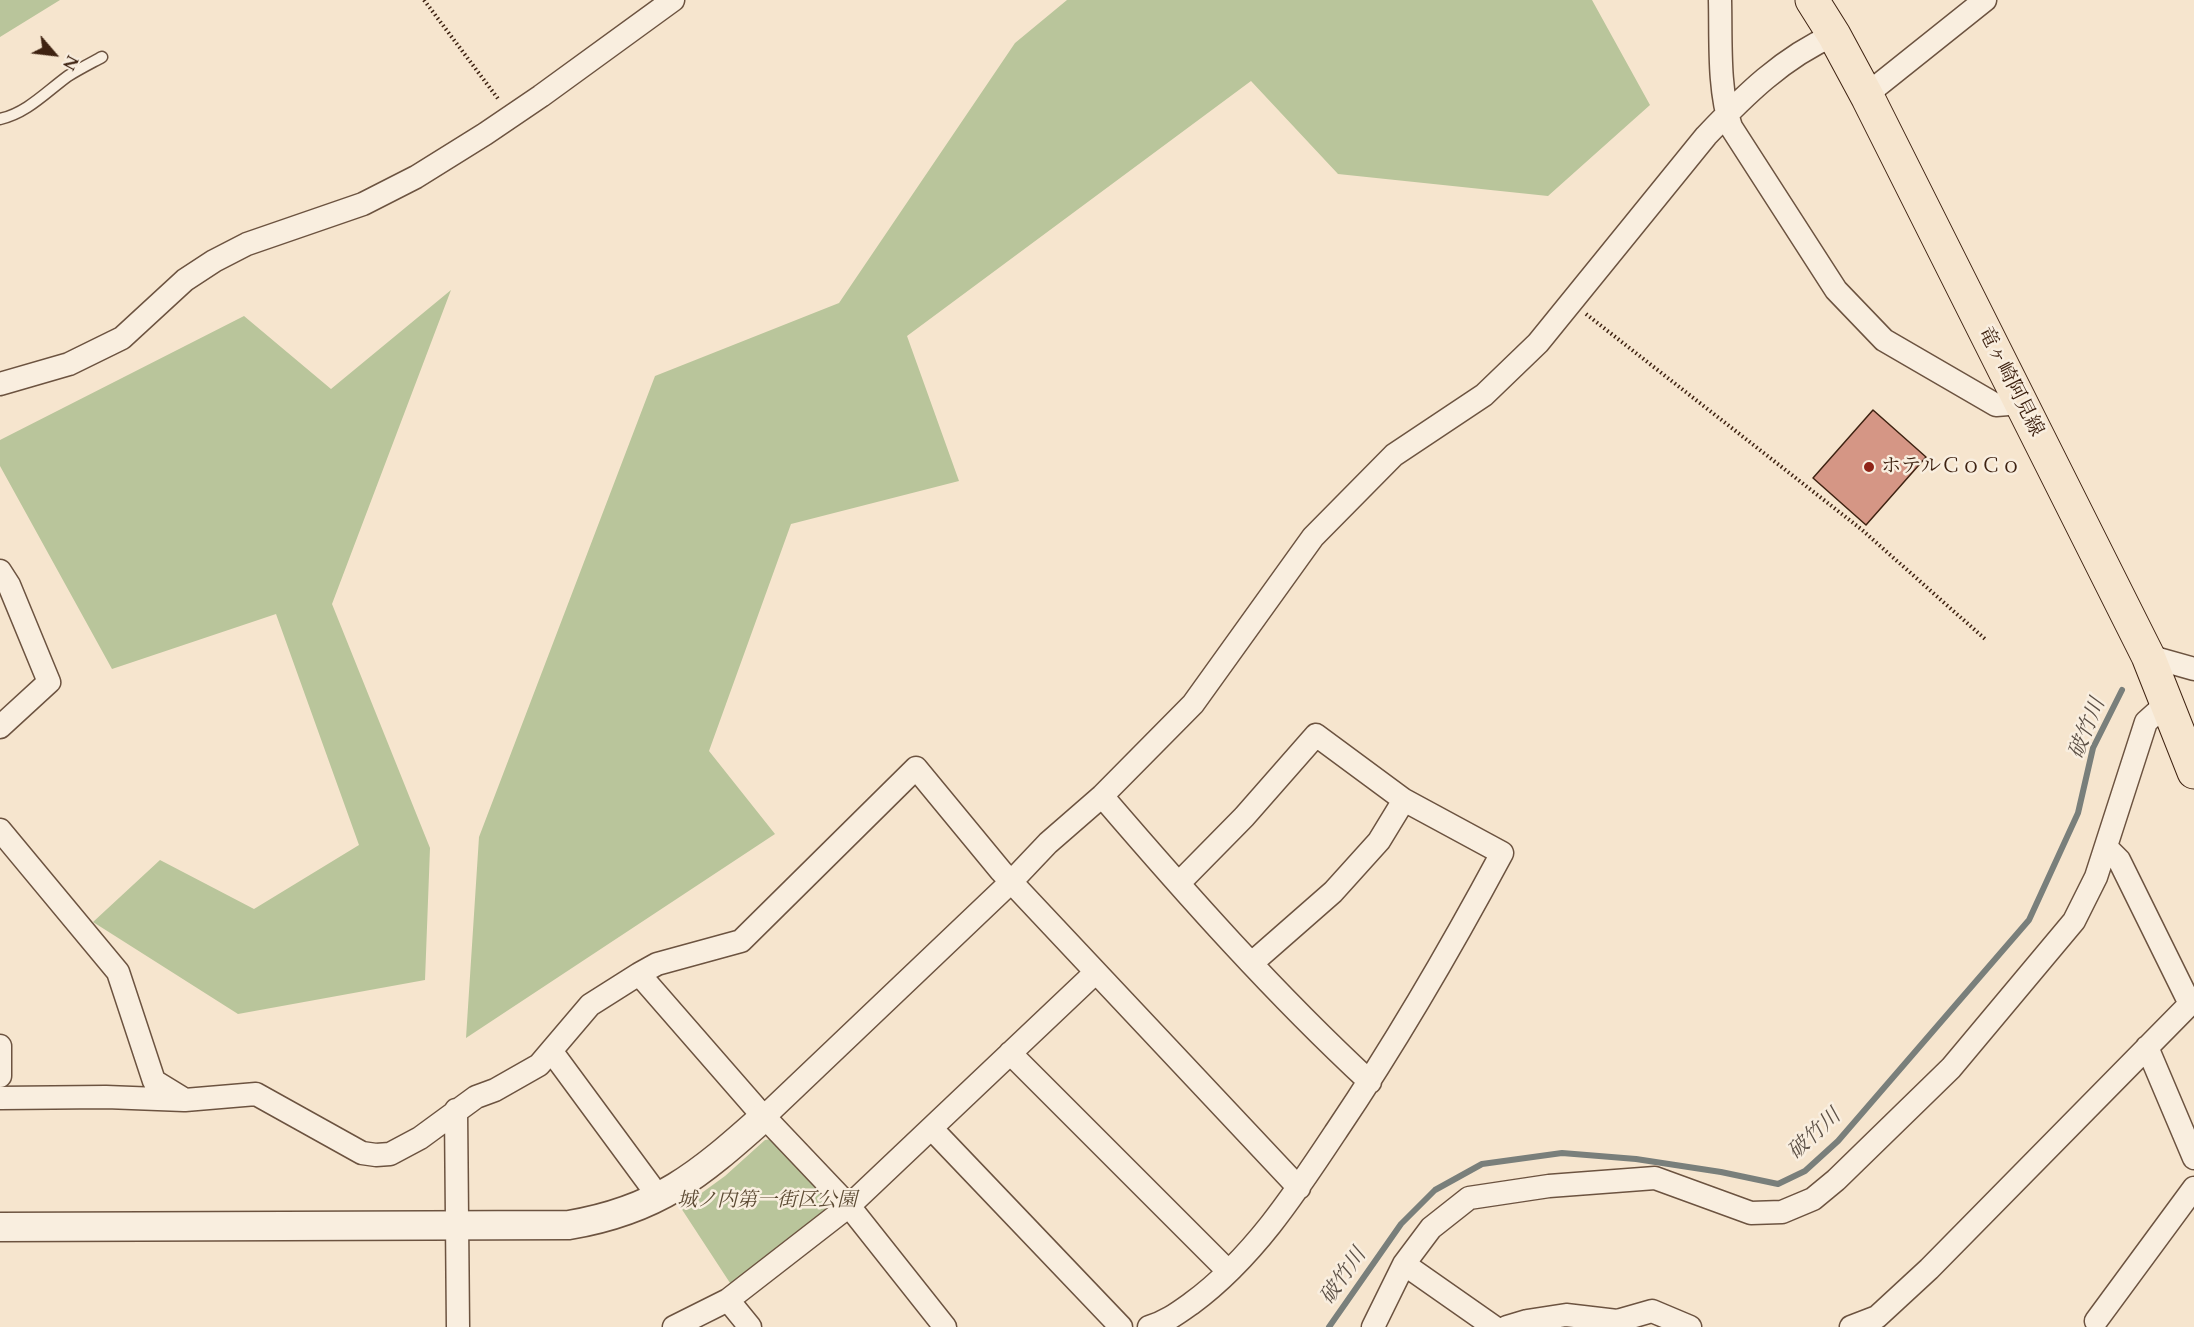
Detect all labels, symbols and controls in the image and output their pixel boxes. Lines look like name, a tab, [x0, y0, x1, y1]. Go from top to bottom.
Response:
north arrow	[24, 24, 84, 84]
text: N	[57, 51, 83, 74]
street label: 竜ヶ崎阿見線	[1972, 323, 2048, 441]
place label: ホテルＣｏＣｏ	[1881, 455, 2021, 479]
marker: ホテルＣｏＣｏ	[1862, 460, 1876, 474]
water label: 破竹川	[2065, 695, 2111, 763]
water label: 破竹川	[1783, 1104, 1847, 1166]
park label: 城ノ内第一街区公園	[677, 1189, 857, 1213]
water label: 破竹川	[1316, 1244, 1372, 1310]

